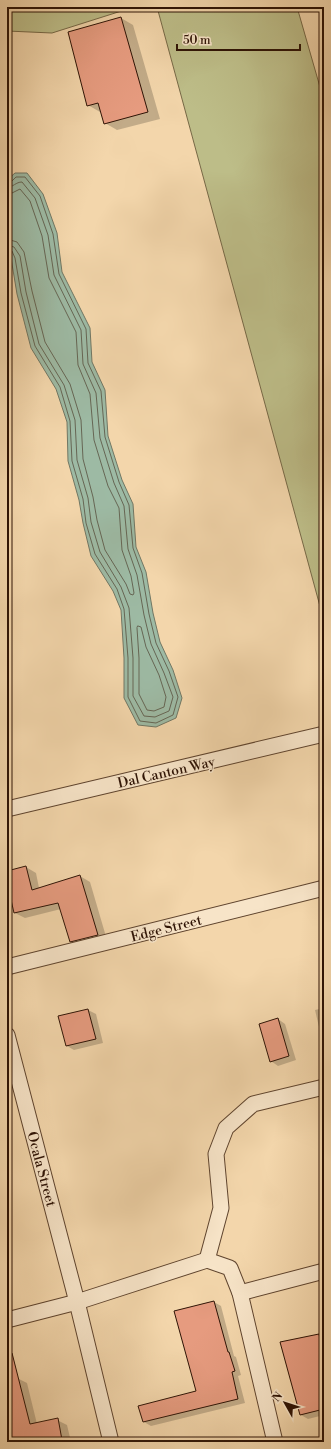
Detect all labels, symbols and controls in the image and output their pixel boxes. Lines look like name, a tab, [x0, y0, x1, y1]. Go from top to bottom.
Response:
scale bar	[177, 26, 300, 52]
text: 50 m	[183, 33, 211, 48]
street label: Dal Canton Way	[116, 753, 217, 793]
street label: Edge Street	[129, 911, 204, 946]
street label: Ocala Street	[22, 1130, 60, 1209]
north arrow	[265, 1383, 305, 1423]
text: N	[270, 1389, 286, 1405]

